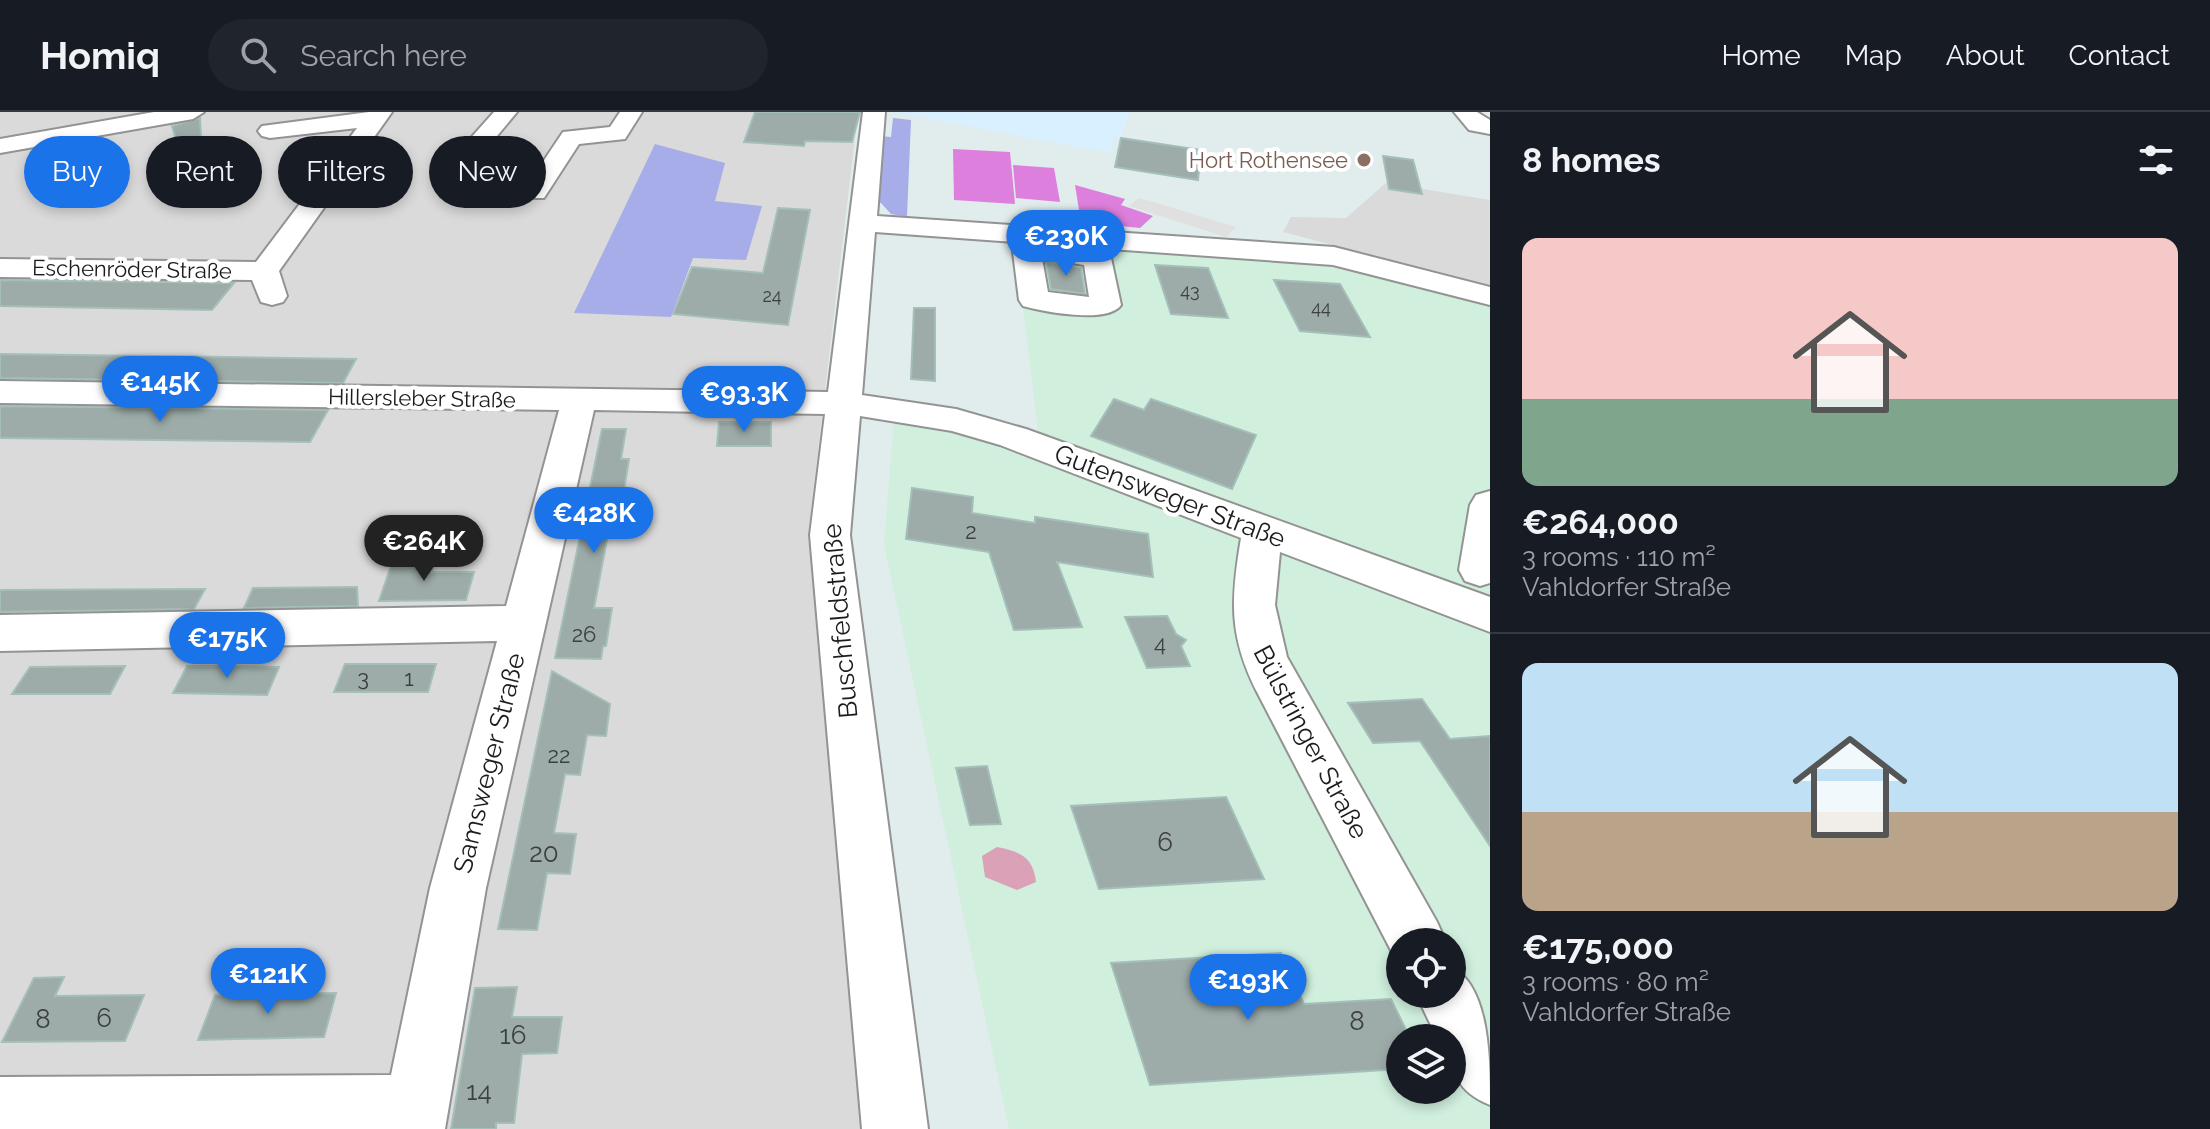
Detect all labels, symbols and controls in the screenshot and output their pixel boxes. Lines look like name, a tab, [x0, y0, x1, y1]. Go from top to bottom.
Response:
search box	[208, 19, 768, 91]
text: Homiq	[40, 33, 160, 78]
icon: search	[236, 33, 280, 77]
text: Search here	[300, 38, 467, 73]
text: Home	[1721, 39, 1801, 72]
text: Map	[1845, 39, 1902, 72]
text: About	[1946, 39, 2025, 72]
text: Contact	[2069, 39, 2170, 72]
chip: Buy	[24, 136, 130, 208]
chip: Rent	[146, 136, 262, 208]
chip: Filters	[278, 136, 413, 208]
chip: New	[429, 136, 546, 208]
icon: filters	[2134, 138, 2178, 182]
text: 8 homes	[1522, 140, 1661, 180]
place label: Hort Rothensee	[1189, 147, 1348, 173]
marker: Hort Rothensee	[1355, 151, 1373, 169]
pin: €230K	[1010, 210, 1122, 278]
text: €230K	[1024, 221, 1108, 251]
street label: Eschenröder Straße	[32, 254, 232, 284]
house number: 43	[1180, 280, 1200, 301]
house number: 24	[762, 285, 782, 306]
icon: home	[1778, 290, 1922, 434]
house number: 44	[1311, 297, 1331, 318]
pin: €145K	[104, 356, 216, 424]
pin: €93.3K	[679, 366, 809, 434]
text: €145K	[120, 367, 200, 397]
text: €93.3K	[700, 377, 788, 407]
street label: Hillersleber Straße	[328, 383, 516, 413]
street label: Gutensweger Straße	[1050, 438, 1290, 554]
pin: €428K	[538, 487, 650, 555]
text: €428K	[552, 498, 636, 528]
text: €264,000	[1522, 502, 1679, 542]
pin: €264K	[368, 515, 480, 583]
house number: 2	[965, 518, 977, 544]
street label: Buschfeldstraße	[817, 522, 863, 720]
text: €264K	[382, 526, 466, 556]
text: 3 rooms · 110 m²	[1522, 542, 1716, 572]
text: Vahldorfer Straße	[1522, 572, 1731, 602]
pin: €175K	[171, 612, 283, 680]
house number: 26	[572, 621, 596, 647]
text: €175K	[187, 623, 267, 653]
house number: 4	[1154, 630, 1166, 656]
street label: Bülstringer Straße	[1247, 640, 1375, 844]
street label: Samsweger Straße	[447, 650, 531, 876]
house number: 3	[357, 665, 369, 691]
house number: 1	[404, 665, 414, 691]
icon: home	[1778, 715, 1922, 859]
house number: 22	[548, 742, 570, 768]
house number: 6	[1157, 827, 1173, 857]
house number: 20	[529, 838, 559, 868]
text: €175,000	[1522, 927, 1674, 967]
map controls	[1386, 928, 1466, 1104]
button: locate	[1386, 928, 1466, 1008]
pin: €121K	[212, 948, 324, 1016]
pin: €193K	[1192, 954, 1304, 1022]
text: €121K	[229, 959, 307, 989]
text: €193K	[1208, 965, 1288, 995]
text: 3 rooms · 80 m²	[1522, 967, 1709, 997]
text: Vahldorfer Straße	[1522, 997, 1731, 1027]
house number: 6	[96, 1003, 112, 1033]
house number: 8	[35, 1004, 51, 1034]
house number: 8	[1349, 1006, 1365, 1036]
house number: 16	[500, 1020, 526, 1050]
button: layers	[1386, 1024, 1466, 1104]
house number: 14	[466, 1076, 492, 1106]

